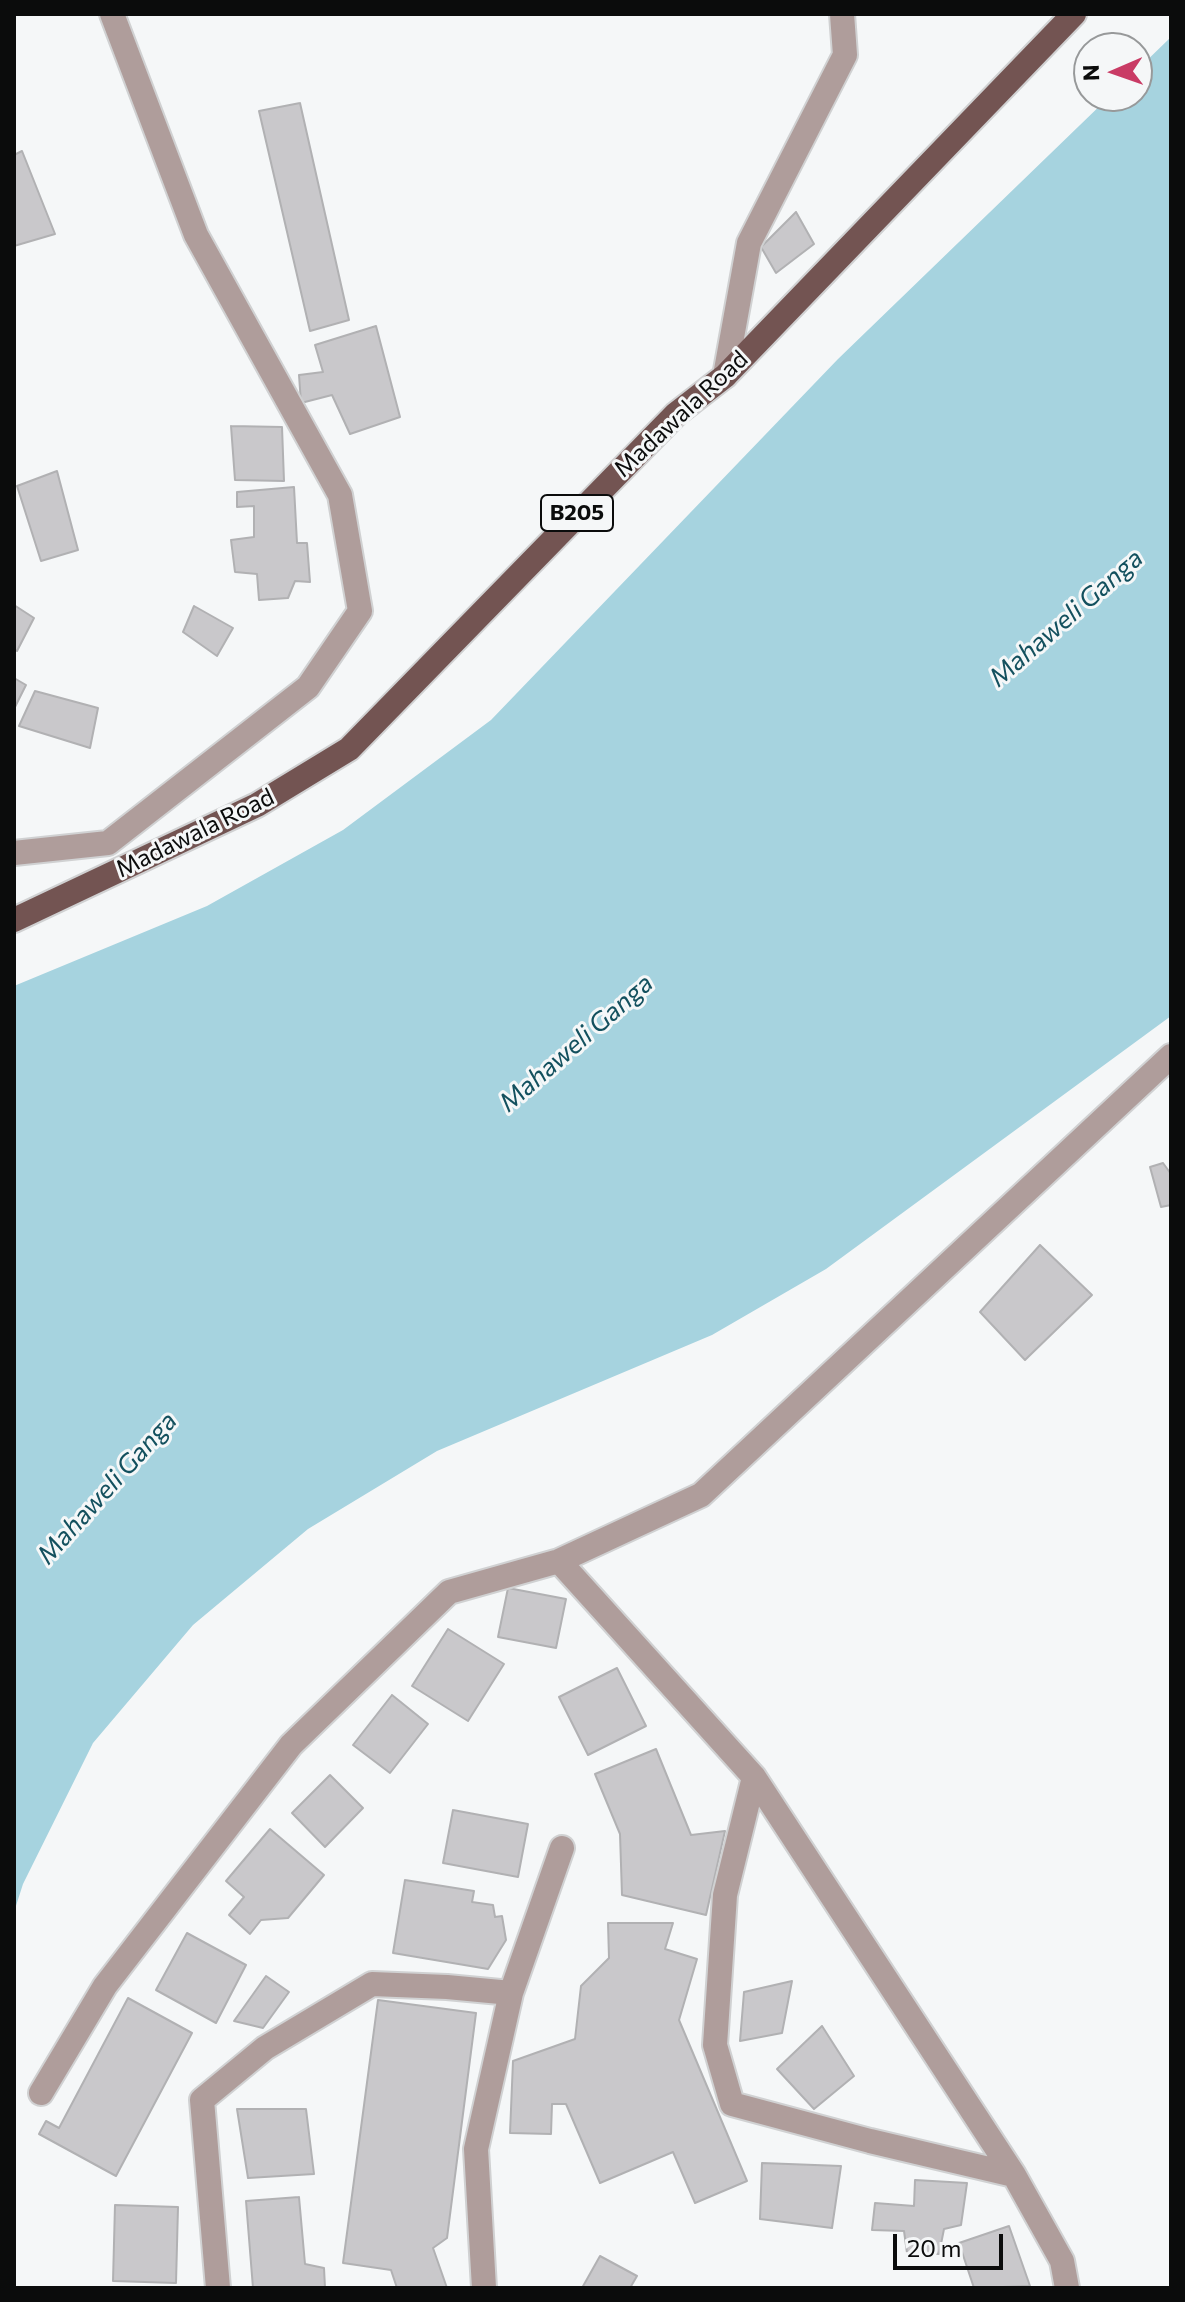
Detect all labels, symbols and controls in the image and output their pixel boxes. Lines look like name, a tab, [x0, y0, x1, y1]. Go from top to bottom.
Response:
north arrow	[1073, 32, 1153, 112]
text: N	[1077, 64, 1104, 82]
street label: Madawala Road	[608, 345, 754, 483]
road number: B205	[541, 495, 613, 531]
water label: Mahaweli Ganga	[983, 543, 1149, 693]
street label: Madawala Road	[111, 782, 279, 884]
water label: Mahaweli Ganga	[493, 968, 659, 1118]
water label: Mahaweli Ganga	[31, 1406, 183, 1570]
scale bar	[897, 2218, 1007, 2268]
text: 20 m	[907, 2233, 961, 2262]

